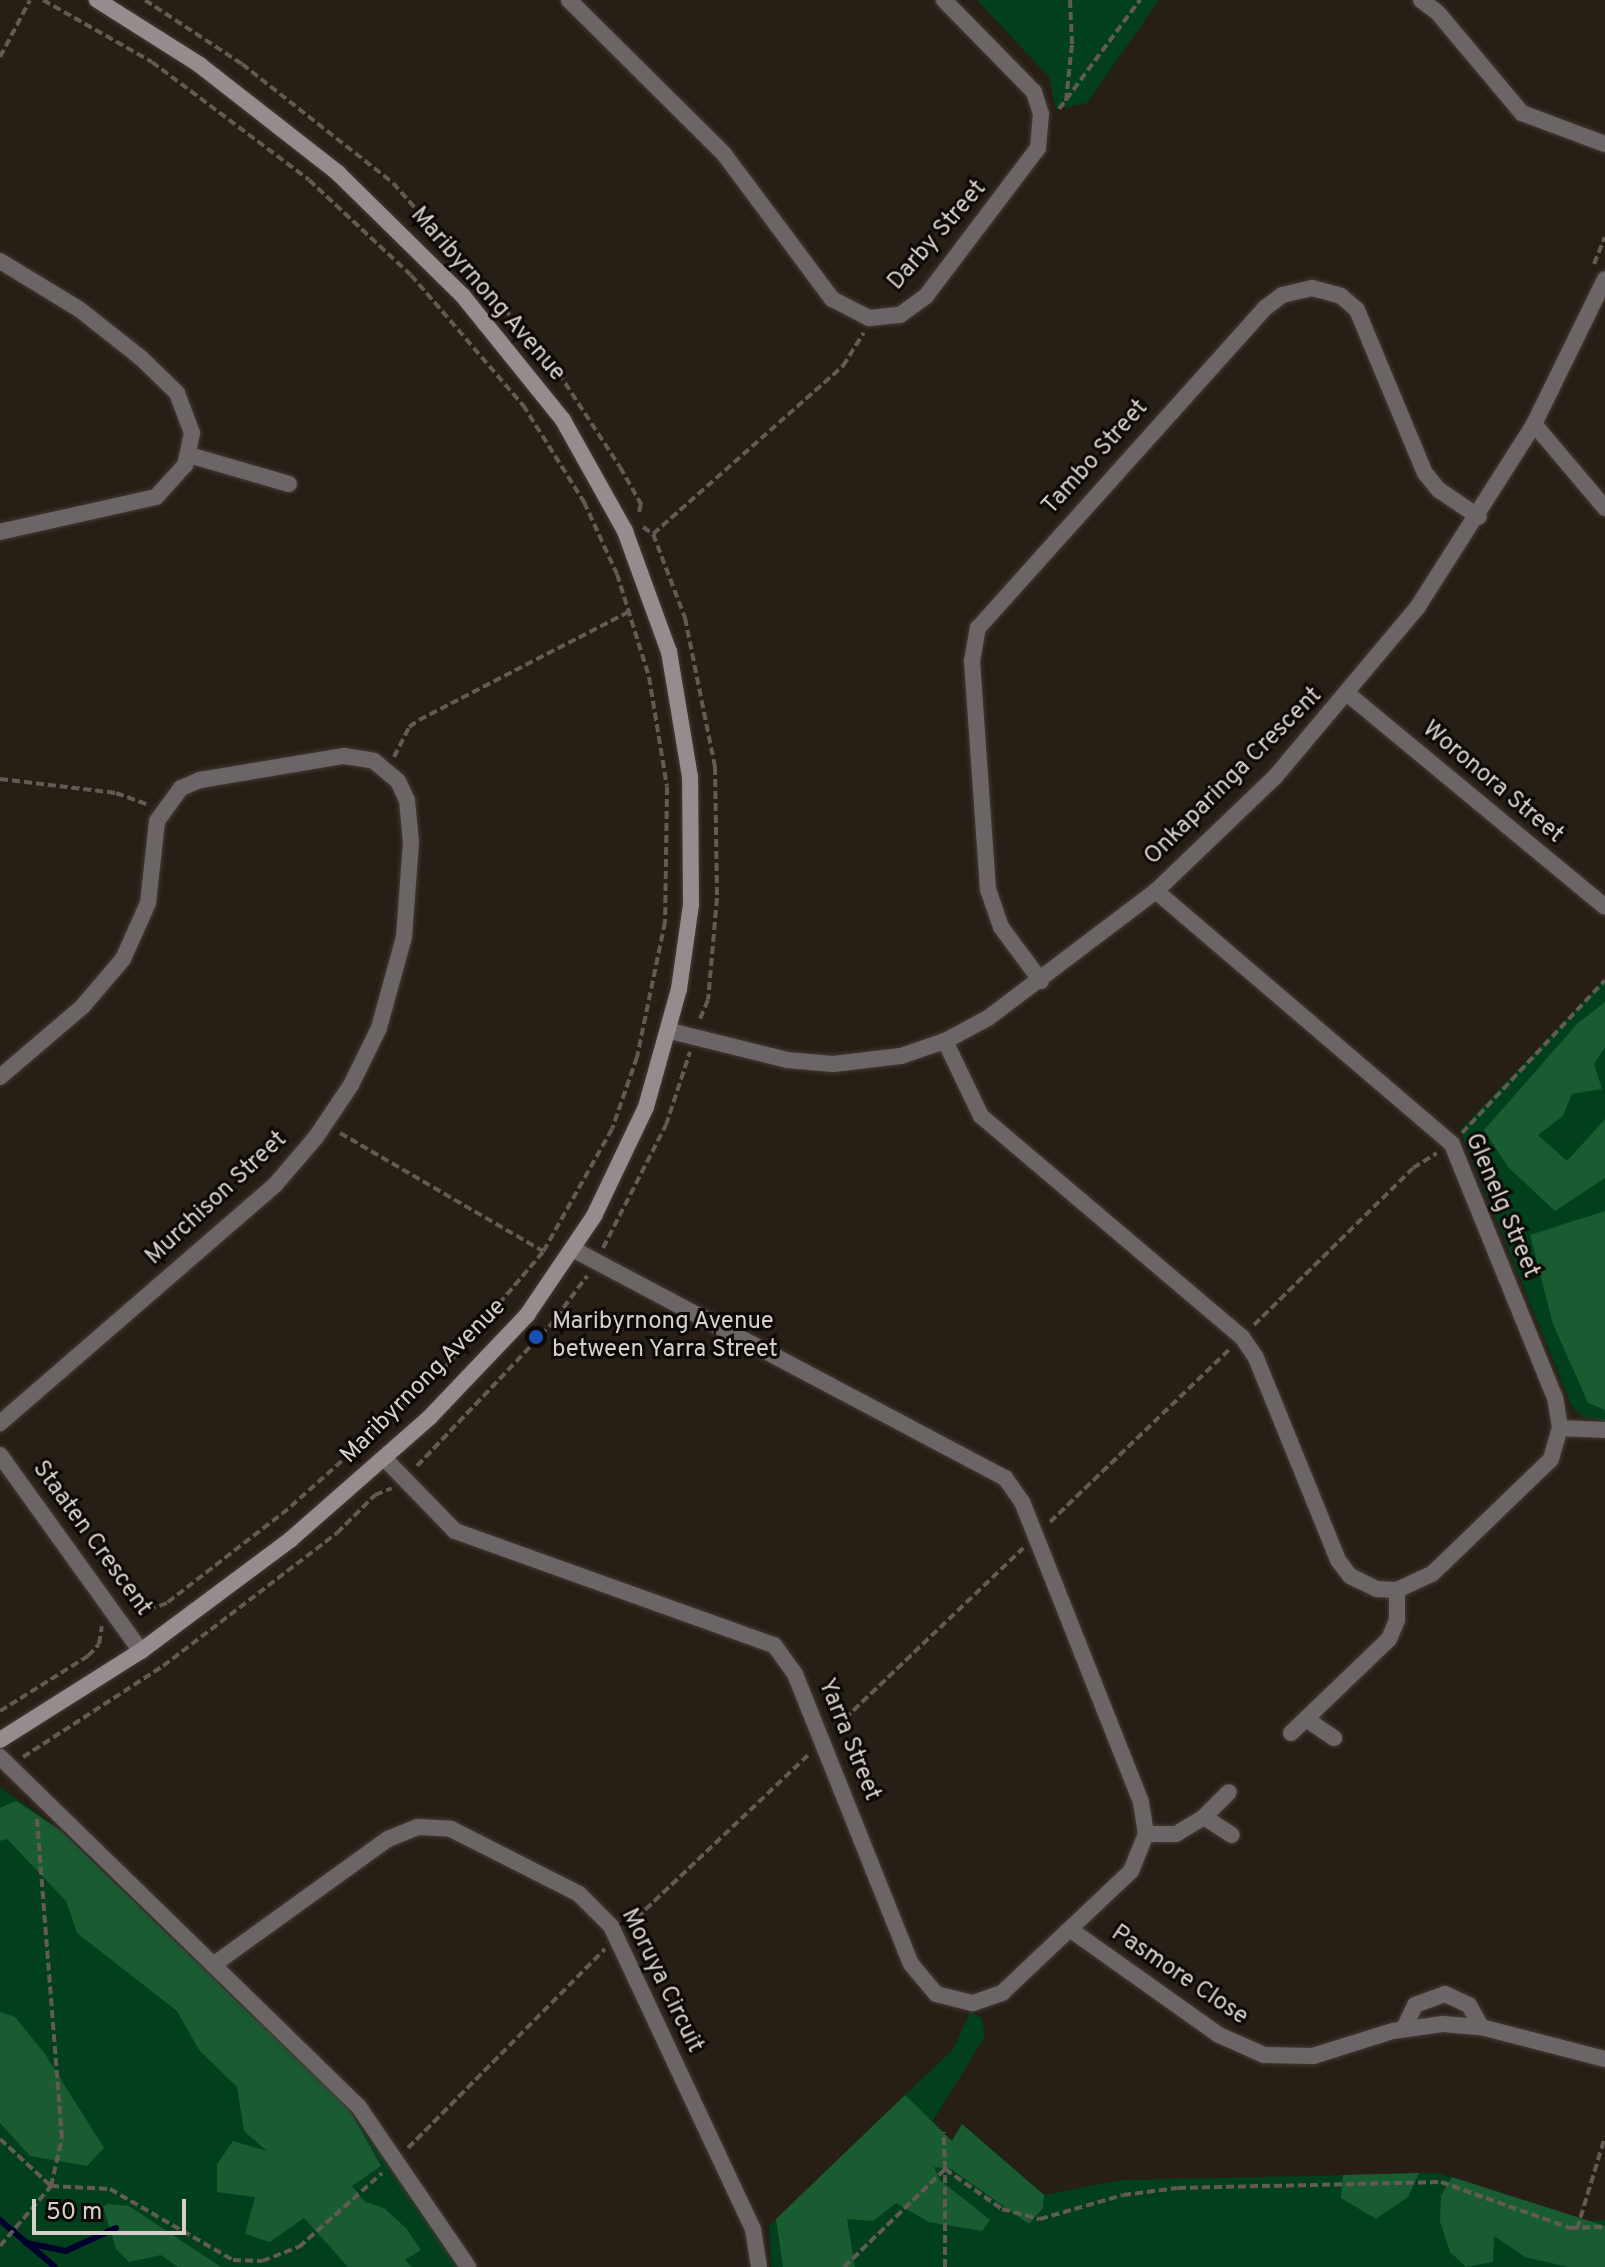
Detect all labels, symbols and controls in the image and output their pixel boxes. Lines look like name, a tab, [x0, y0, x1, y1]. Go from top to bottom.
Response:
street label: Darby Street	[883, 175, 993, 297]
street label: Maribyrnong Avenue	[403, 201, 571, 389]
street label: Tambo Street	[1037, 395, 1155, 521]
street label: Onkaparinga Crescent	[1139, 682, 1329, 872]
street label: Woronora Street	[1416, 716, 1568, 850]
street label: Murchison Street	[140, 1126, 294, 1272]
street label: Glenelg Street	[1458, 1129, 1544, 1283]
street label: Maribyrnong Avenue	[335, 1293, 513, 1471]
place label: Maribyrnong Avenue between Yarra Street	[552, 1309, 779, 1365]
marker: Maribyrnong Avenue between Yarra Street	[527, 1328, 545, 1346]
street label: Staaten Crescent	[25, 1456, 157, 1622]
street label: Yarra Street	[810, 1675, 886, 1805]
street label: Moruya Circuit	[614, 1904, 708, 2058]
street label: Pasmore Close	[1105, 1920, 1253, 2032]
scale bar	[36, 2183, 190, 2233]
text: 50 m	[46, 2198, 102, 2228]

